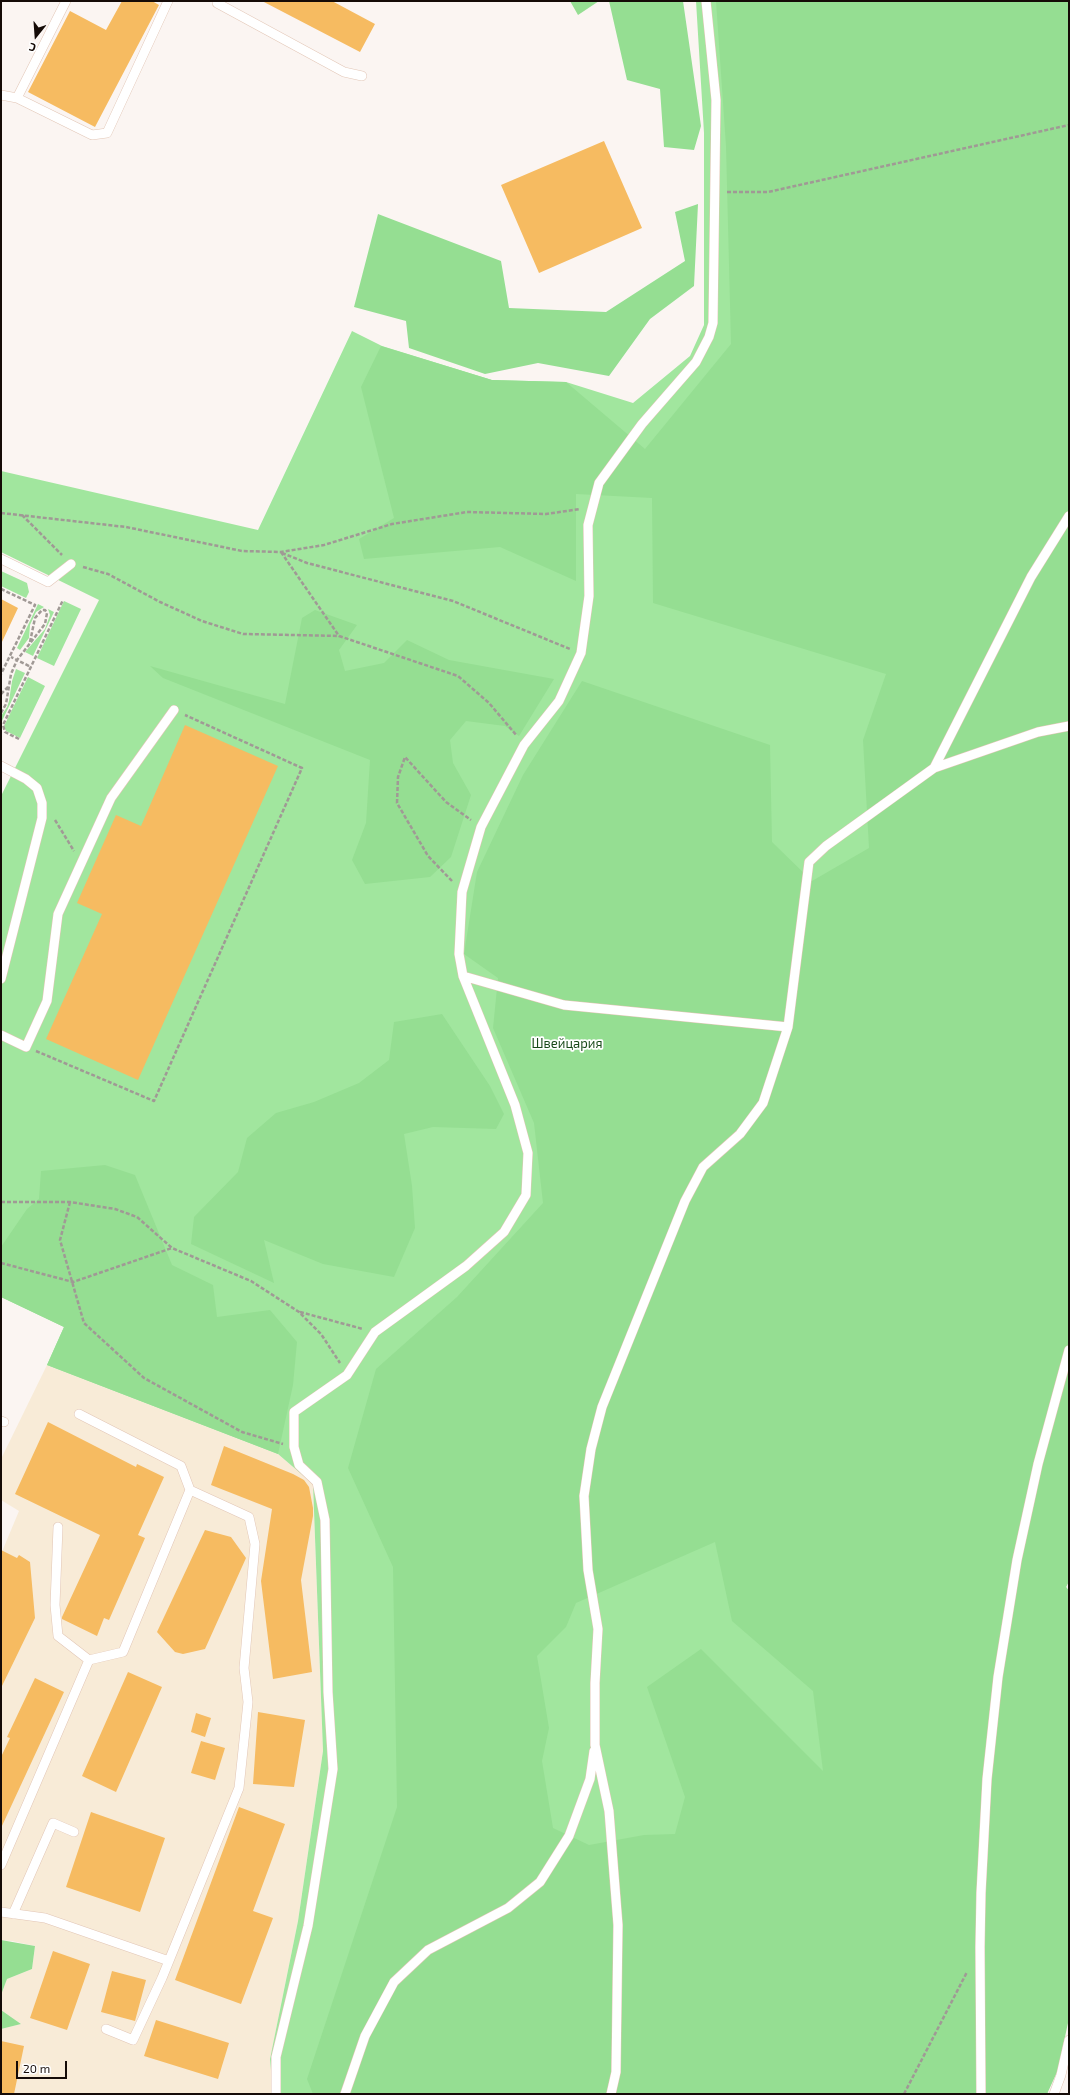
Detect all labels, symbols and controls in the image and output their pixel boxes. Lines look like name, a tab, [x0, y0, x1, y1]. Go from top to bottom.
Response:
north arrow	[16, 16, 56, 56]
text: С	[27, 41, 37, 55]
park label: Швейцария	[531, 1036, 603, 1052]
scale bar	[18, 2053, 69, 2079]
text: 20 m	[23, 2061, 50, 2075]

